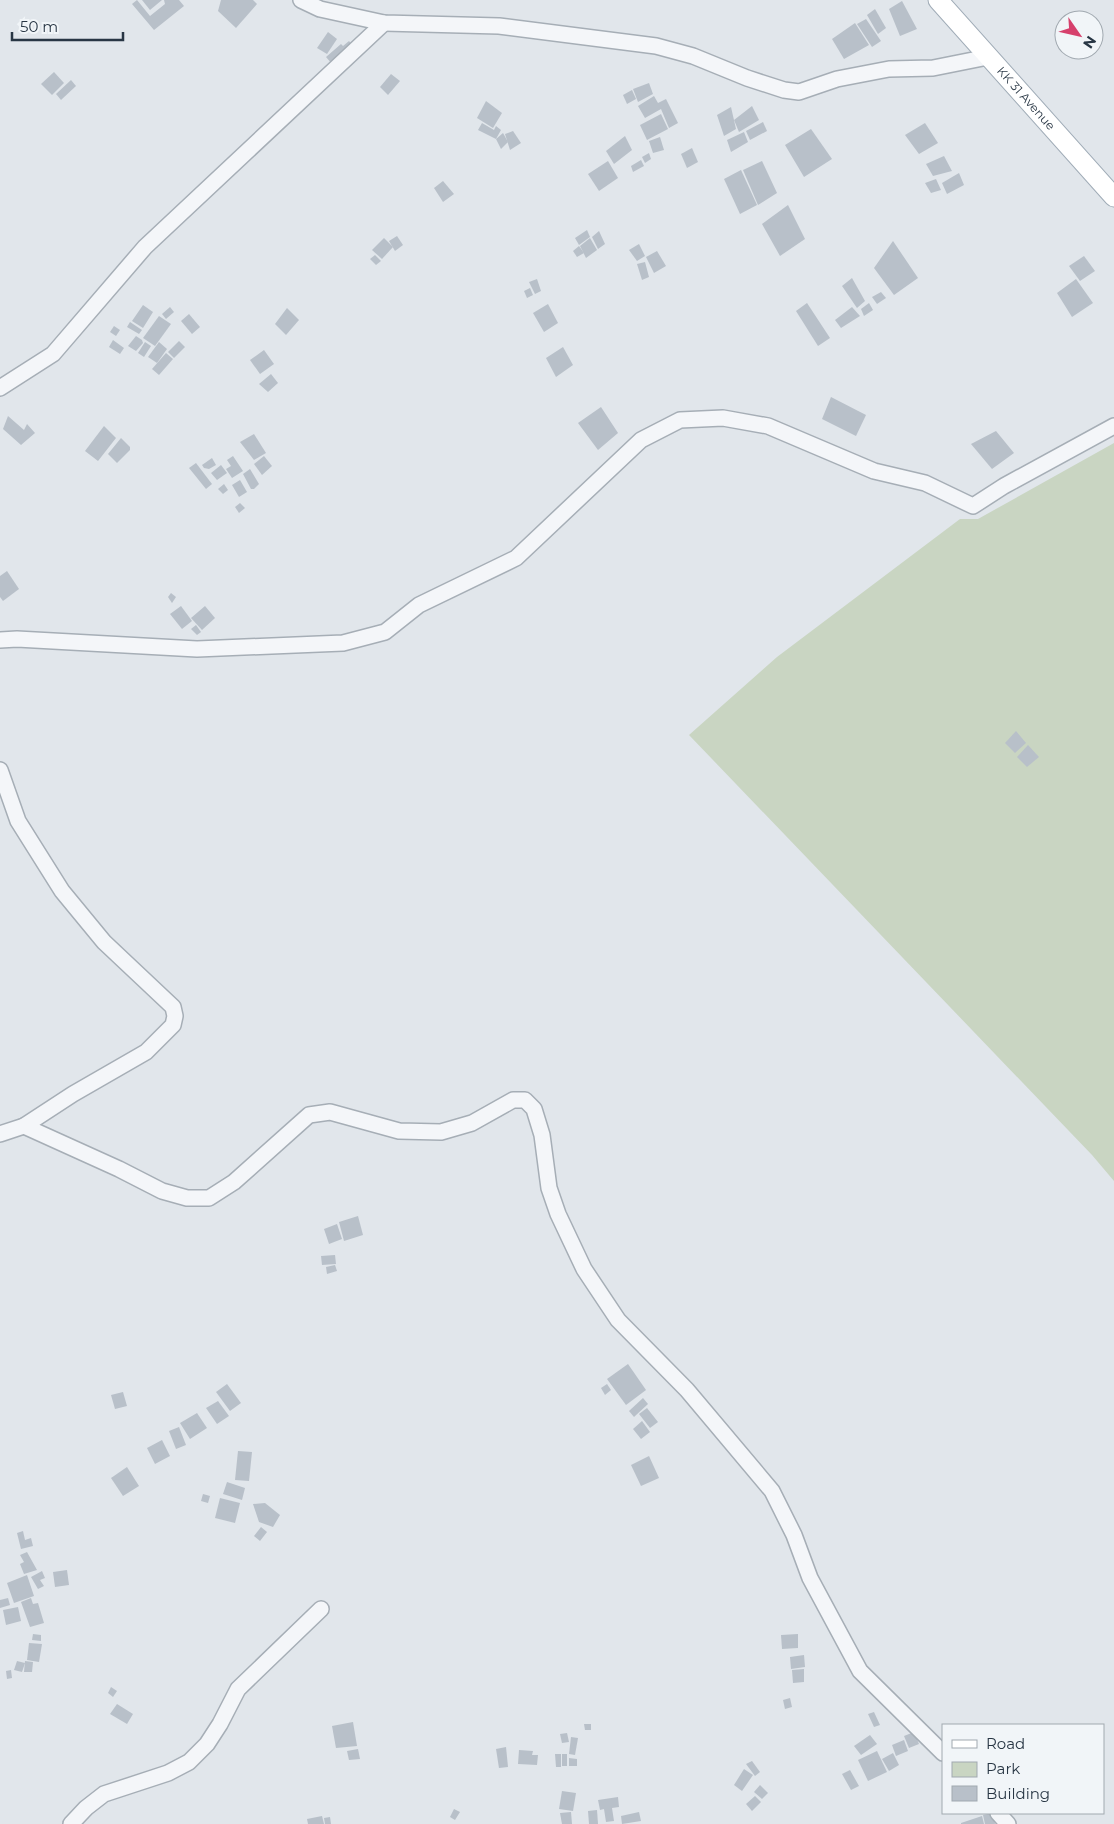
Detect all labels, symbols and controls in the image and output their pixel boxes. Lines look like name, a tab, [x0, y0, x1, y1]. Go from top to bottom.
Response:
scale bar	[12, 10, 124, 42]
north arrow	[1054, 10, 1104, 60]
text: 50 m	[20, 17, 58, 36]
text: N	[1079, 33, 1100, 52]
street label: KK 31 Avenue	[994, 63, 1059, 133]
legend	[942, 1724, 1104, 1814]
text: Road	[986, 1734, 1025, 1753]
text: Park	[986, 1759, 1020, 1778]
text: Building	[986, 1784, 1050, 1803]

